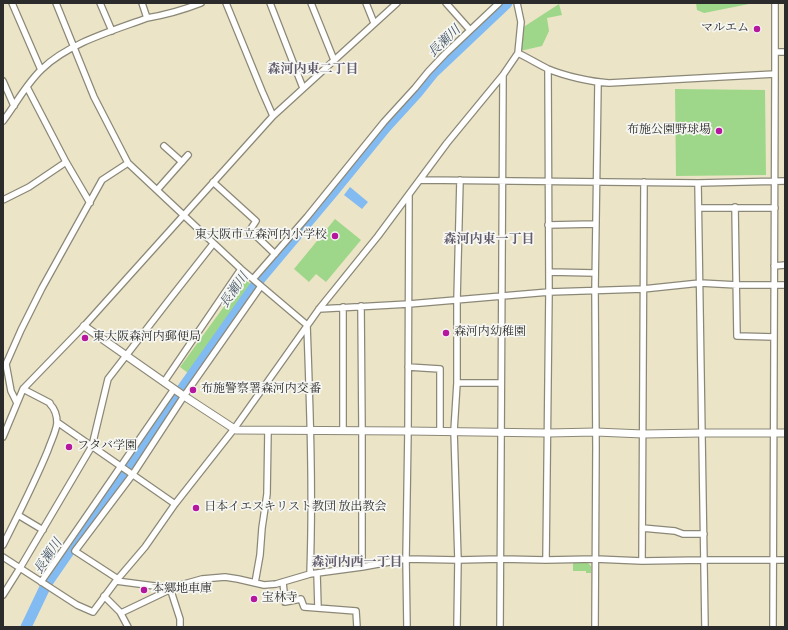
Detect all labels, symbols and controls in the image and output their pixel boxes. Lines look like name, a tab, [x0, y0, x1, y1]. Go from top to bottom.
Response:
place label: マルエム	[701, 22, 749, 36]
water label: 長瀬川	[426, 23, 464, 61]
marker: マルエム	[752, 24, 762, 34]
district label: 森河内東二丁目	[268, 62, 358, 78]
place label: 布施公園野球場	[627, 124, 711, 138]
marker: 布施公園野球場	[714, 126, 724, 136]
place label: 東大阪市立森河内小学校	[195, 229, 327, 243]
marker: 東大阪市立森河内小学校	[330, 231, 340, 241]
district label: 森河内東一丁目	[444, 232, 534, 248]
water label: 長瀬川	[217, 271, 253, 311]
place label: 森河内幼稚園	[454, 326, 526, 340]
marker: 森河内幼稚園	[441, 328, 451, 338]
place label: 東大阪森河内郵便局	[93, 331, 201, 345]
marker: 東大阪森河内郵便局	[80, 333, 90, 343]
place label: 布施警察署森河内交番	[201, 383, 321, 397]
marker: 布施警察署森河内交番	[188, 385, 198, 395]
place label: フタバ学園	[77, 440, 137, 454]
marker: フタバ学園	[64, 442, 74, 452]
place label: 日本イエスキリスト教団 放出教会	[204, 501, 387, 515]
marker: 日本イエスキリスト教団 放出教会	[191, 503, 201, 513]
water label: 長瀬川	[32, 536, 66, 578]
district label: 森河内西一丁目	[312, 555, 402, 571]
place label: 本郷地車庫	[152, 583, 212, 597]
marker: 本郷地車庫	[139, 585, 149, 595]
place label: 宝林寺	[262, 592, 298, 606]
marker: 宝林寺	[249, 594, 259, 604]

